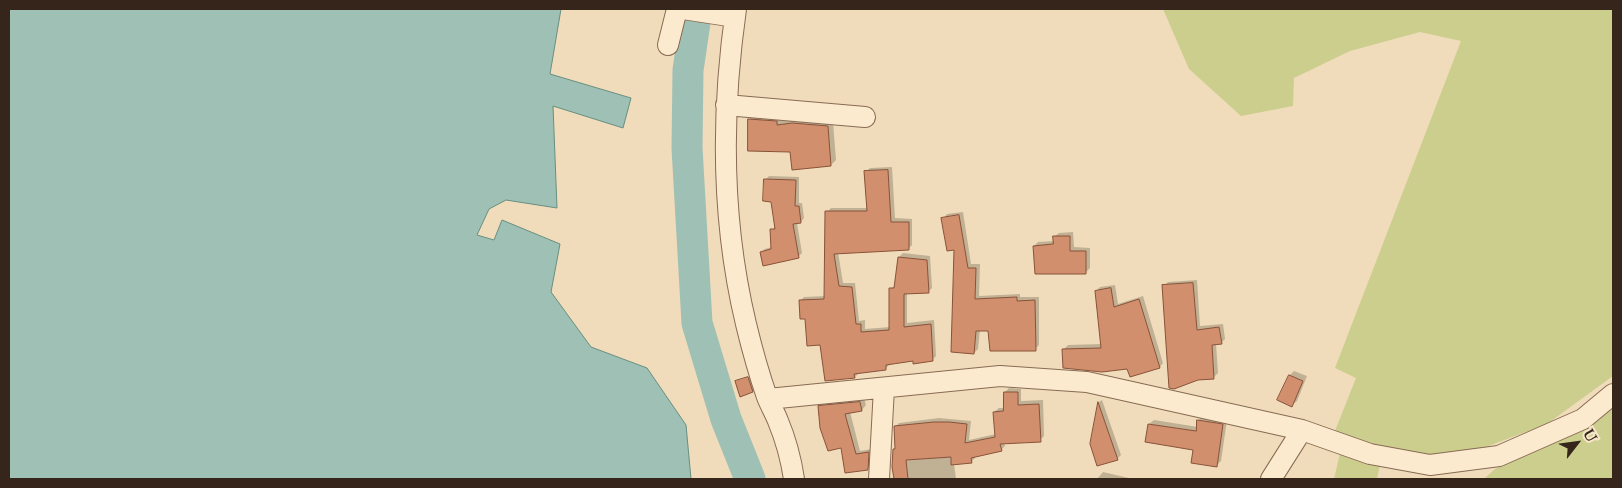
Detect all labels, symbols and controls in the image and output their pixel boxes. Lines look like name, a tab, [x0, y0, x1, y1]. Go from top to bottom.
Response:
north arrow	[1552, 418, 1602, 468]
text: U	[1579, 426, 1601, 445]

